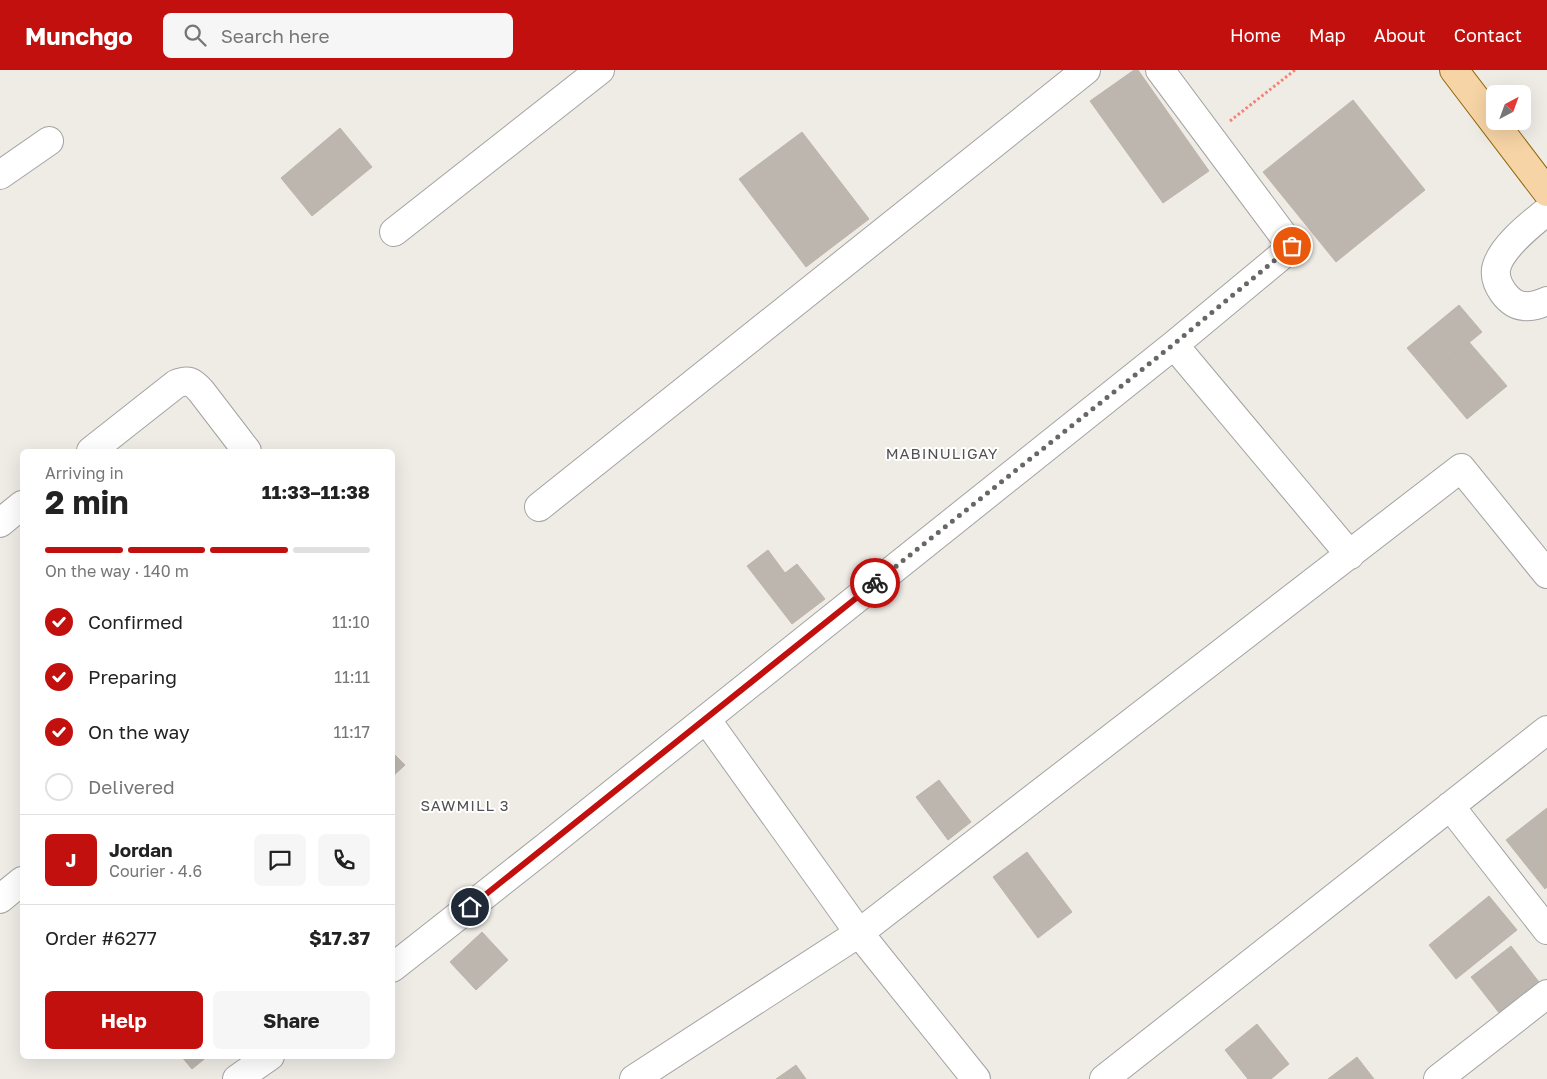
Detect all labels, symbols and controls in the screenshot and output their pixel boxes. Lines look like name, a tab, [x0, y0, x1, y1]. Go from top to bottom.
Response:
search box	[163, 13, 513, 58]
text: Munchgo	[25, 21, 133, 50]
icon: search	[181, 21, 209, 49]
text: Search here	[221, 24, 330, 47]
text: Home	[1230, 24, 1281, 46]
text: Map	[1309, 24, 1346, 46]
text: About	[1374, 24, 1426, 46]
text: Contact	[1454, 24, 1522, 46]
north arrow	[1486, 85, 1531, 130]
map controls	[1486, 85, 1531, 130]
pin	[1271, 225, 1313, 267]
icon: bag	[1278, 232, 1306, 260]
district label: MABINULIGAY	[886, 444, 998, 462]
text: Arriving in	[45, 463, 124, 483]
text: 11:33–11:38	[262, 480, 370, 503]
text: 2 min	[45, 483, 129, 521]
courier	[850, 558, 900, 608]
text: On the way · 140 m	[45, 561, 189, 581]
icon: bike	[861, 569, 889, 597]
icon: check	[45, 608, 73, 636]
text: Confirmed	[88, 610, 183, 633]
text: 11:10	[332, 612, 370, 632]
icon: check	[45, 663, 73, 691]
text: Preparing	[88, 665, 177, 688]
text: 11:11	[334, 667, 370, 687]
icon: check	[45, 718, 73, 746]
text: On the way	[88, 720, 190, 743]
text: 11:17	[333, 722, 370, 742]
text: Delivered	[88, 775, 175, 798]
district label: SAWMILL 3	[420, 796, 510, 814]
button: chat	[254, 834, 306, 886]
button: phone	[318, 834, 370, 886]
text: Jordan	[109, 838, 173, 861]
text: J	[66, 848, 76, 871]
text: Courier · 4.6	[109, 861, 202, 881]
pin	[449, 886, 491, 928]
icon: home	[456, 893, 484, 921]
text: Order #6277	[45, 926, 157, 949]
text: $17.37	[309, 926, 370, 949]
button: Help	[45, 991, 203, 1049]
button: Share	[213, 991, 370, 1049]

